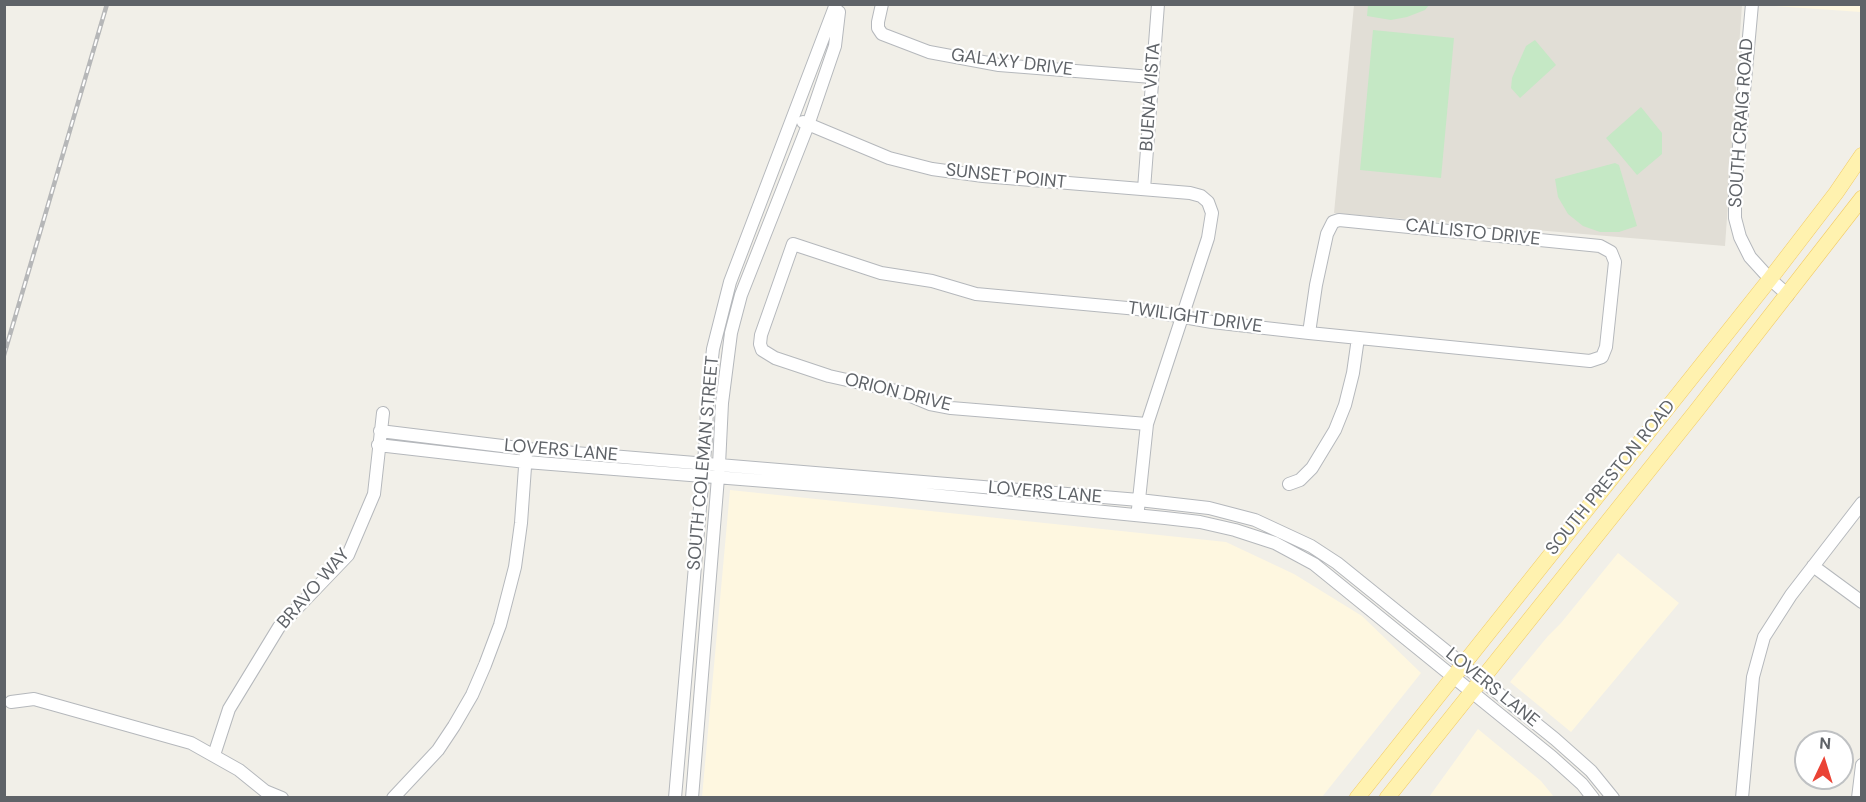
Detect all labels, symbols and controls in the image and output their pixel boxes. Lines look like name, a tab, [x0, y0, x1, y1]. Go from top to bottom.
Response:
street label: SOUTH CRAIG ROAD	[1725, 38, 1759, 208]
street label: BUENA VISTA	[1136, 42, 1166, 152]
street label: GALAXY DRIVE	[950, 45, 1074, 81]
street label: SUNSET POINT	[945, 160, 1067, 194]
street label: CALLISTO DRIVE	[1404, 215, 1542, 251]
street label: TWILIGHT DRIVE	[1126, 298, 1264, 338]
street label: SOUTH COLEMAN STREET	[684, 355, 724, 571]
street label: ORION DRIVE	[842, 369, 954, 417]
street label: SOUTH PRESTON ROAD	[1542, 396, 1680, 560]
street label: LOVERS LANE	[503, 435, 619, 467]
street label: LOVERS LANE	[987, 477, 1103, 509]
street label: BRAVO WAY	[273, 544, 355, 634]
street label: LOVERS LANE	[1441, 644, 1543, 732]
north arrow	[1794, 730, 1854, 790]
text: N	[1819, 733, 1832, 754]

